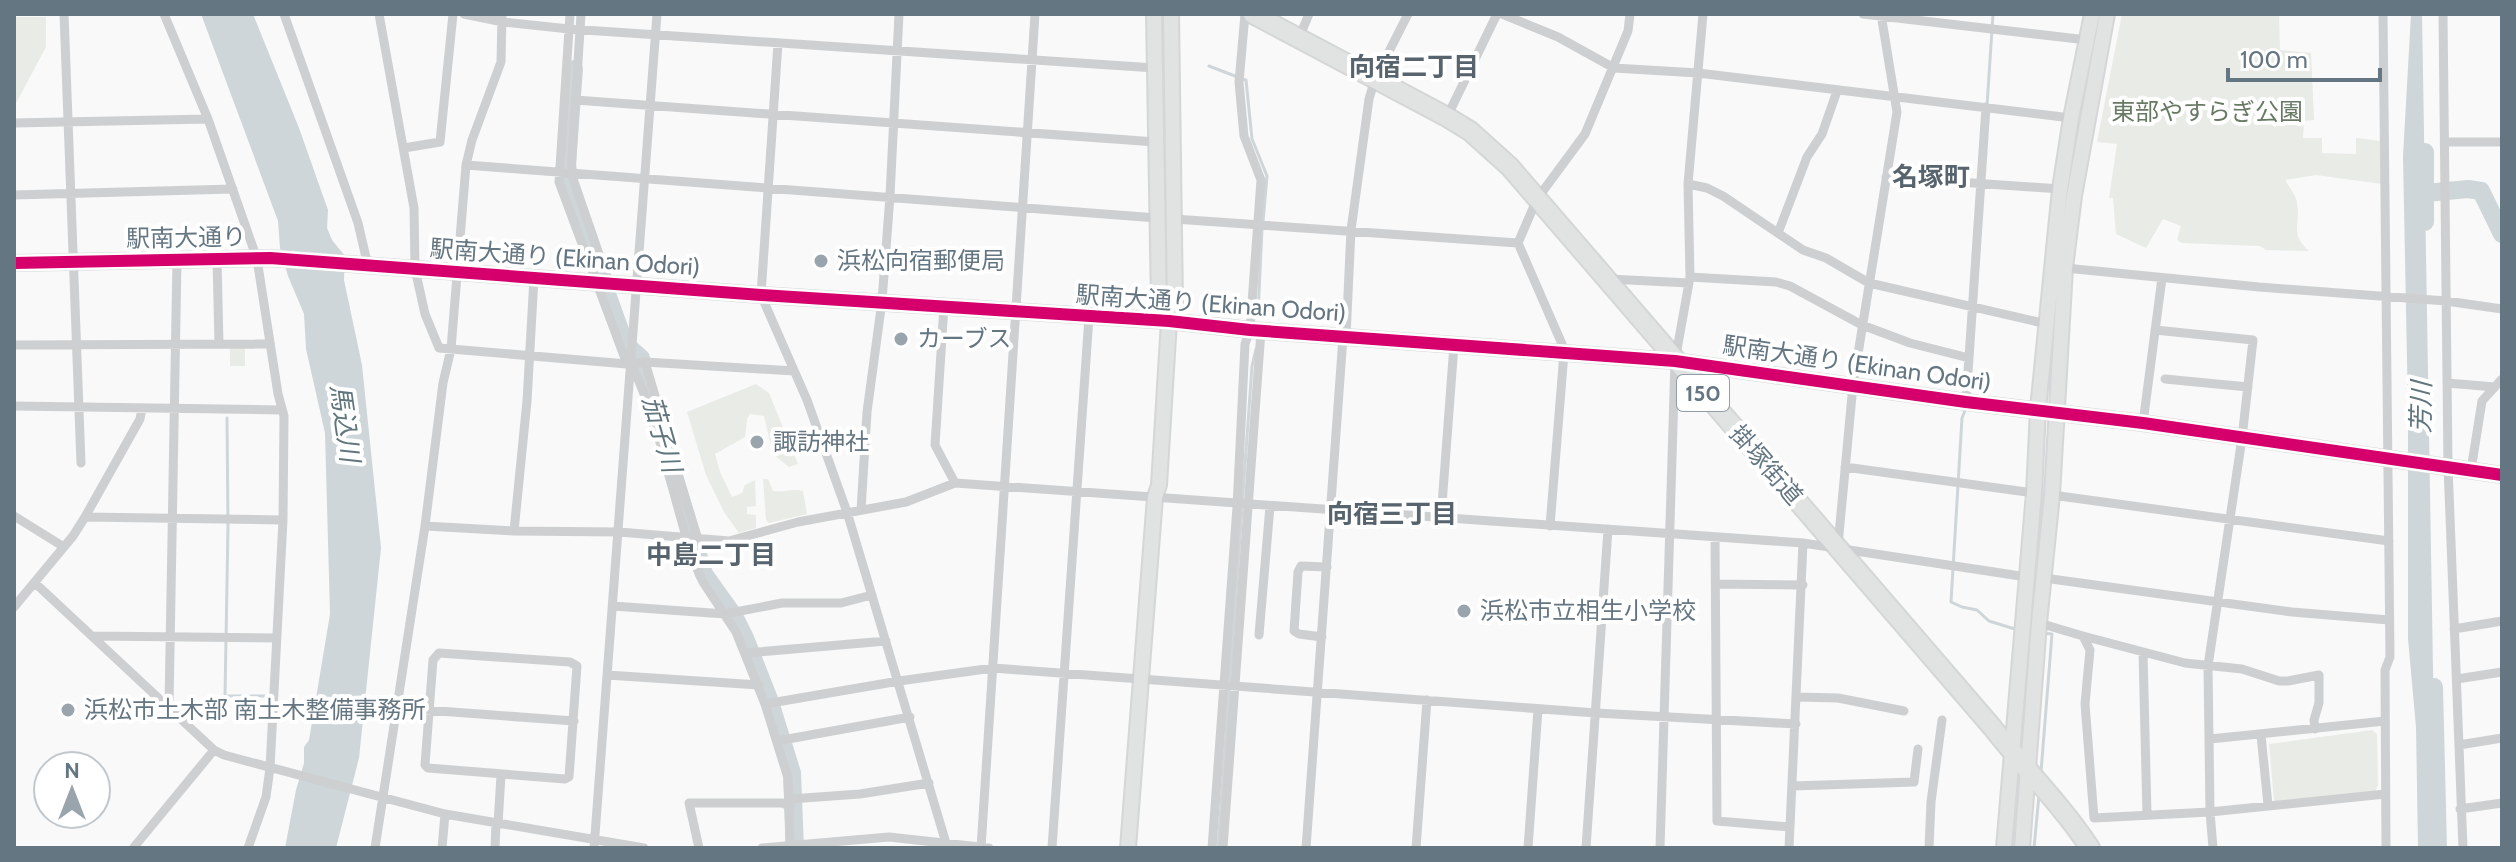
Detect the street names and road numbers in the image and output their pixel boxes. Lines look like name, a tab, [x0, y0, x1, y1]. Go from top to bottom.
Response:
street label: 駅南大通り	[126, 222, 246, 253]
street label: 駅南大通り (Ekinan Odori)	[429, 234, 701, 281]
street label: 駅南大通り (Ekinan Odori)	[1075, 280, 1347, 327]
street label: 駅南大通り (Ekinan Odori)	[1721, 330, 1993, 397]
road number: 150	[1677, 375, 1729, 411]
street label: 掛塚街道	[1724, 419, 1809, 510]

